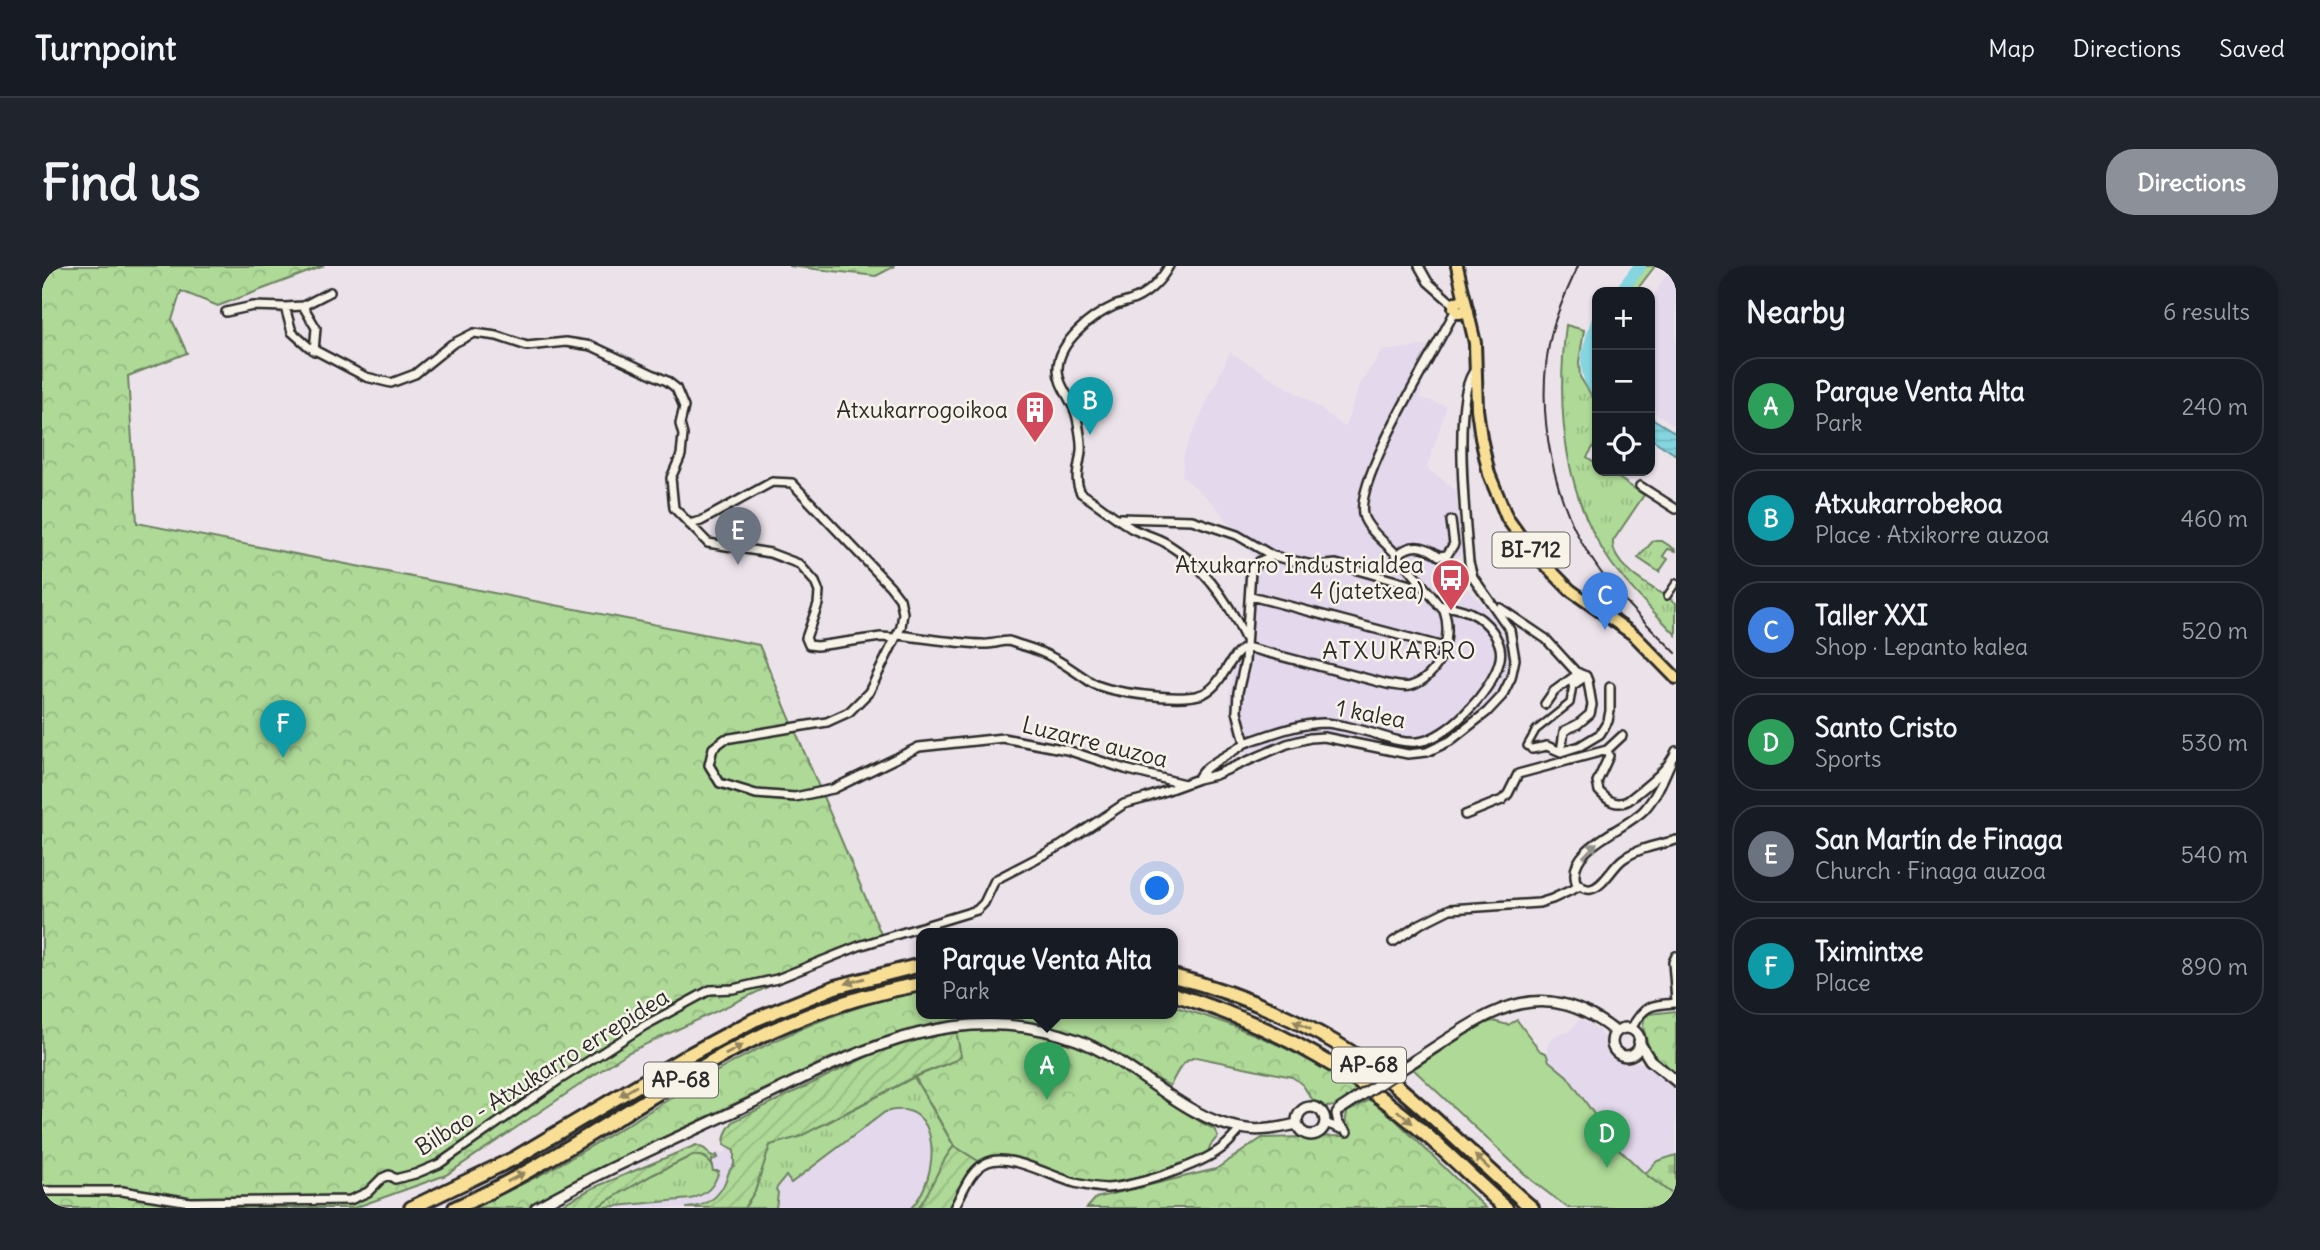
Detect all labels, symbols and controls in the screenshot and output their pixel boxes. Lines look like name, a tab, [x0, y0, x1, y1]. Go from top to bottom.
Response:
text: Turnpoint	[35, 27, 176, 69]
text: Map	[1988, 33, 2035, 63]
text: Directions	[2073, 33, 2181, 63]
text: Saved	[2219, 33, 2285, 63]
button: Directions	[2106, 149, 2278, 215]
text: Find us	[42, 152, 200, 213]
map controls	[1592, 287, 1655, 476]
button: +	[1592, 287, 1655, 350]
text: Nearby	[1746, 293, 1846, 331]
text: 6 results	[2163, 297, 2250, 326]
button: −	[1592, 350, 1655, 413]
text: Parque Venta Alta	[1815, 375, 2025, 408]
pin: B	[1067, 377, 1113, 435]
building icon: Atxukarrogoikoa	[1014, 389, 1056, 444]
text: A	[1764, 392, 1778, 421]
text: 240 m	[2182, 392, 2248, 421]
place label: Atxukarrogoikoa	[836, 395, 1008, 424]
text: Park	[1815, 408, 1863, 437]
button: locate	[1592, 413, 1655, 476]
text: Atxukarrobekoa	[1815, 487, 2003, 520]
text: B	[1763, 504, 1779, 533]
text: 460 m	[2181, 504, 2248, 533]
pin: E	[715, 507, 761, 565]
text: Place · Atxikorre auzoa	[1815, 520, 2049, 549]
road number: BI-712	[1492, 532, 1570, 568]
place label: Atxukarro Industrialdea 4 (jatetxea)	[1175, 550, 1424, 605]
bus stop icon: Atxukarro Industrialdea 4 (jatetxea)	[1430, 557, 1472, 612]
pin: C	[1582, 572, 1628, 630]
text: Taller XXI	[1815, 599, 1928, 632]
text: C	[1763, 616, 1779, 645]
text: 520 m	[2181, 616, 2248, 645]
text: Shop · Lepanto kalea	[1815, 632, 2028, 661]
district label: ATXUKARRO	[1322, 635, 1478, 665]
street label: 1 kalea	[1334, 693, 1408, 734]
pin: F	[260, 700, 306, 758]
street label: Luzarre auzoa	[1019, 709, 1171, 774]
text: Santo Cristo	[1815, 711, 1957, 744]
text: D	[1763, 728, 1779, 757]
text: 530 m	[2181, 728, 2248, 757]
text: Sports	[1815, 744, 1881, 773]
text: San Martín de Finaga	[1815, 823, 2063, 856]
text: E	[1764, 840, 1778, 869]
text: 540 m	[2181, 840, 2248, 869]
one-way arrow	[1581, 841, 1598, 858]
text: Church · Finaga auzoa	[1815, 856, 2046, 885]
your location	[1140, 871, 1174, 905]
popup	[916, 928, 1178, 1019]
text: Tximintxe	[1815, 935, 1924, 968]
text: Parque Venta Alta	[942, 943, 1152, 976]
text: F	[1764, 952, 1778, 981]
text: 890 m	[2181, 952, 2248, 981]
text: Place	[1815, 968, 1871, 997]
text: Park	[942, 976, 990, 1005]
one-way arrow	[844, 977, 865, 987]
street label: Bilbao - Atxukarro errepidea	[410, 982, 674, 1162]
one-way arrow	[1292, 1019, 1312, 1031]
pin: A	[1024, 1042, 1070, 1100]
one-way arrow	[724, 1045, 744, 1056]
road number: AP-68	[1332, 1048, 1406, 1082]
road number: AP-68	[644, 1062, 718, 1098]
one-way arrow	[619, 1085, 638, 1098]
one-way arrow	[1396, 1109, 1413, 1124]
pin: D	[1584, 1110, 1630, 1168]
one-way arrow	[1474, 1155, 1491, 1171]
one-way arrow	[507, 1172, 527, 1184]

